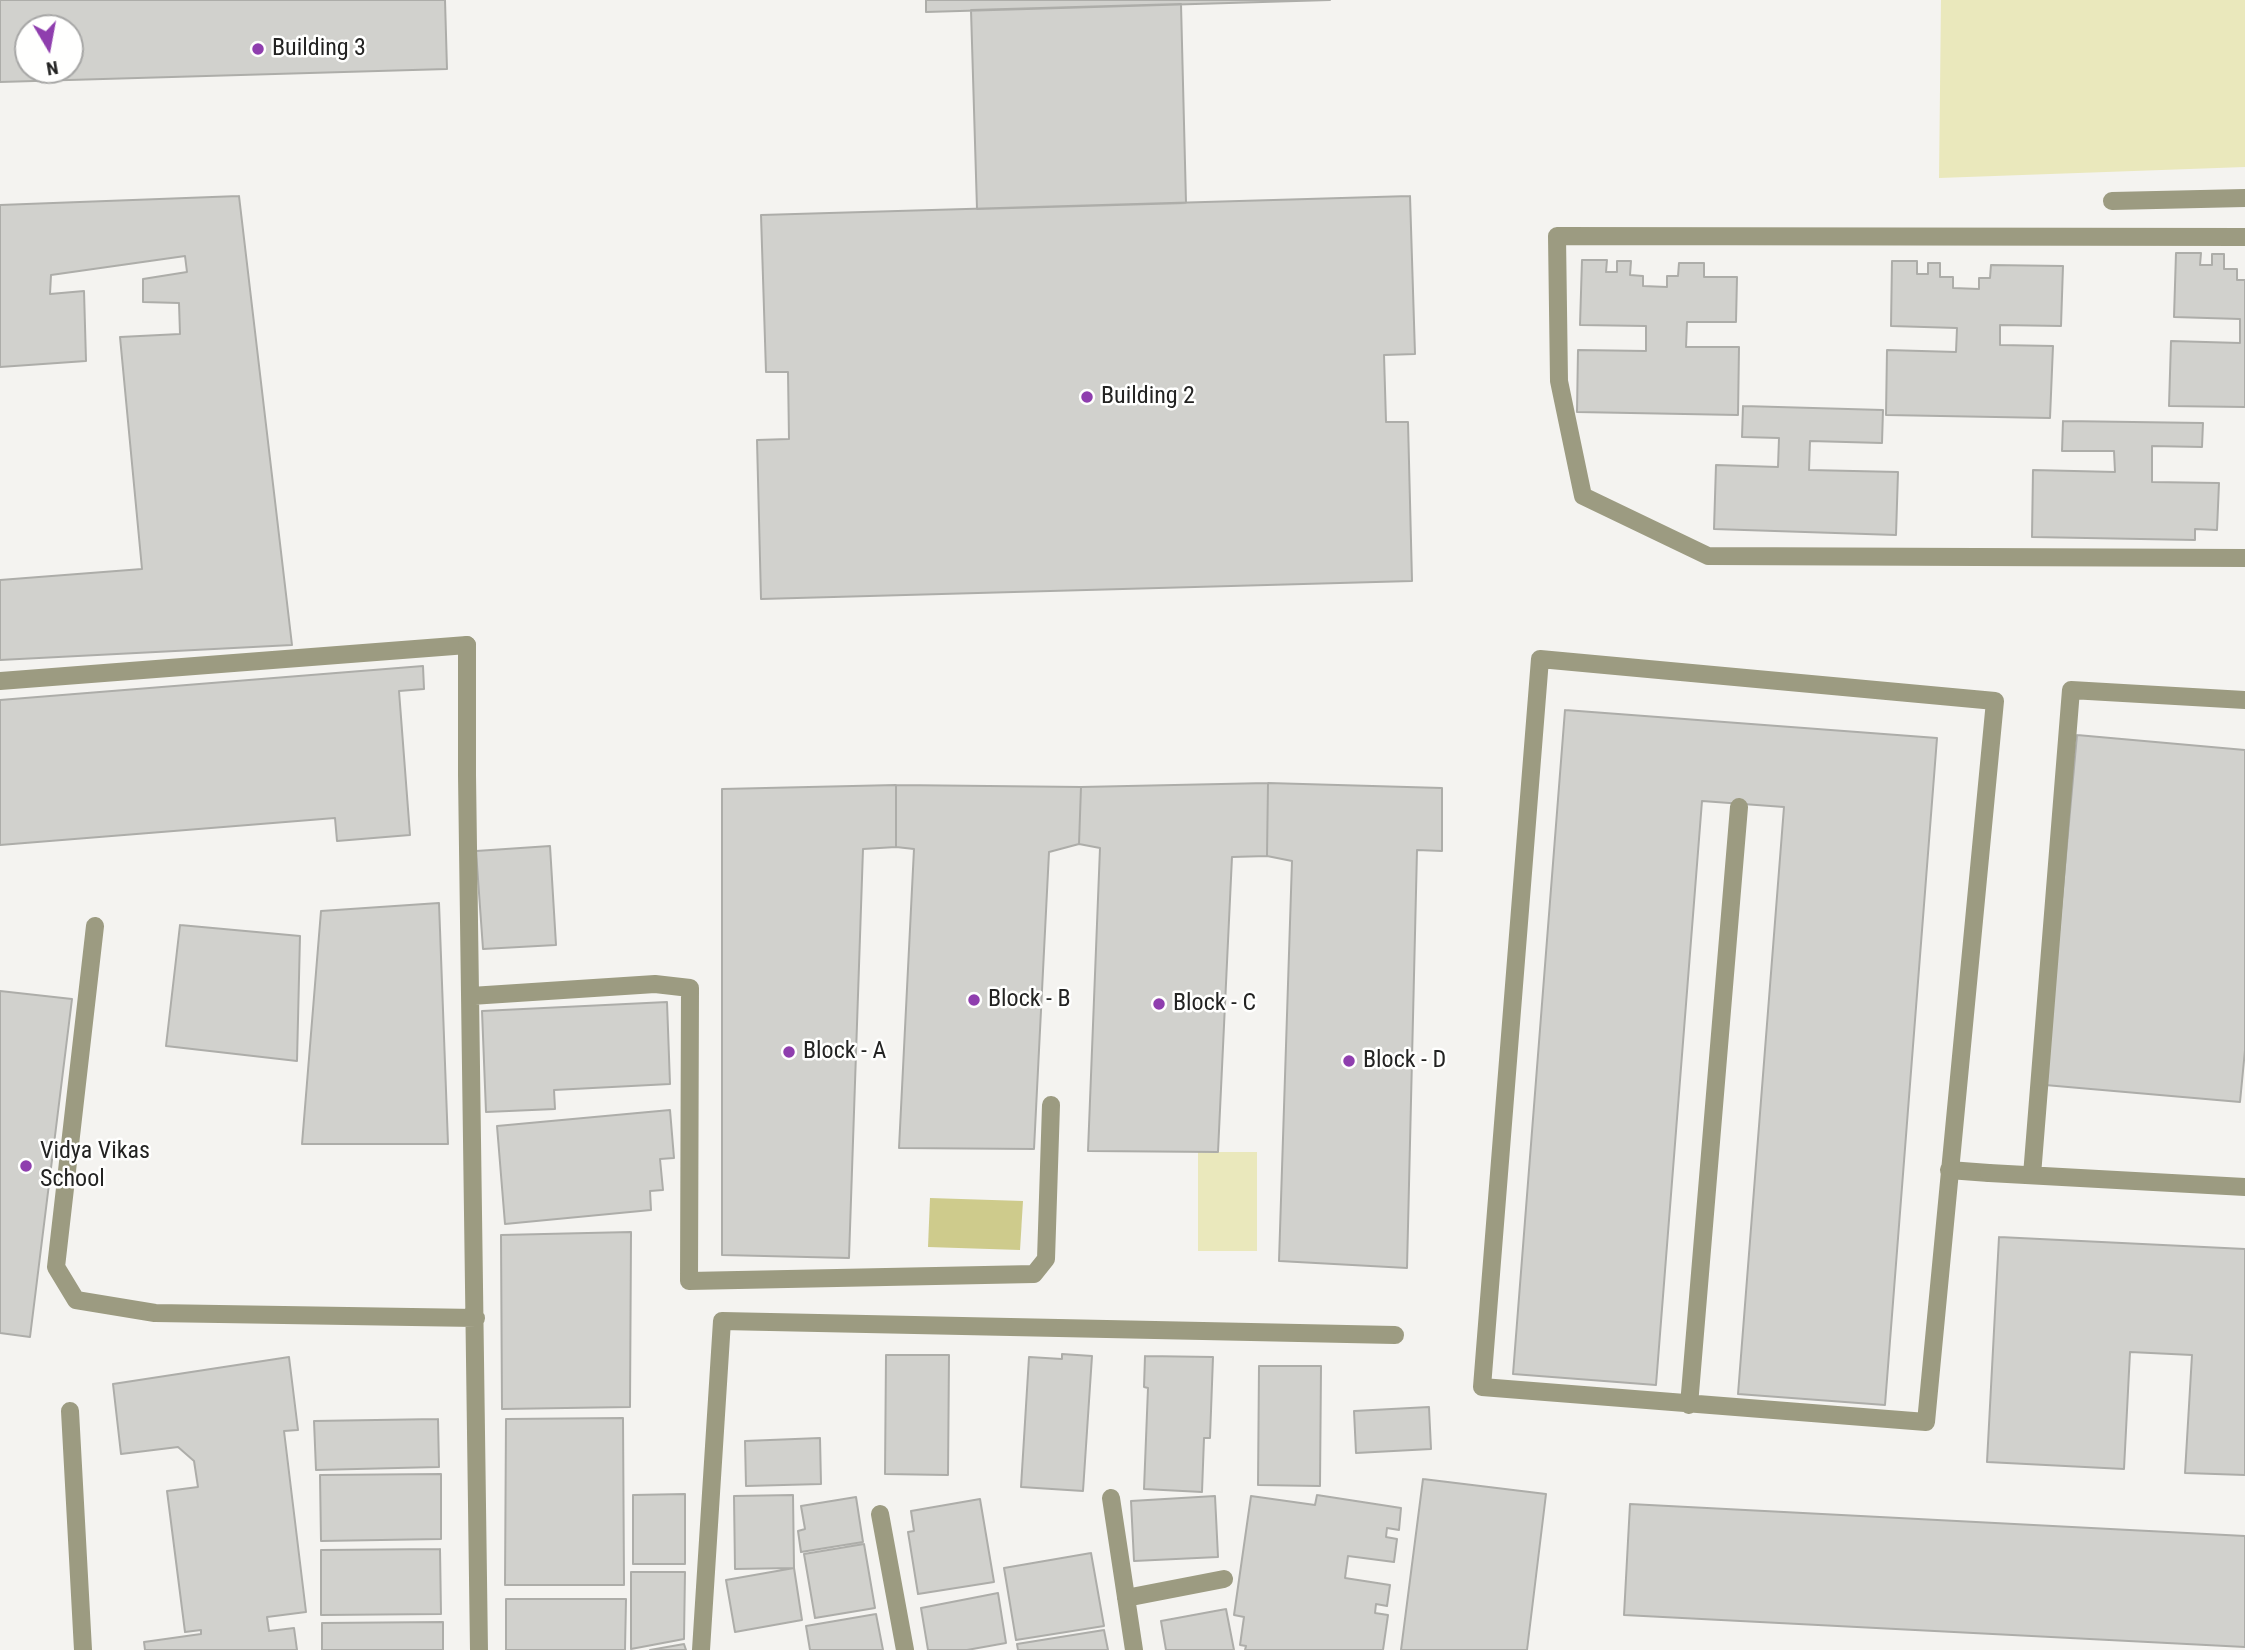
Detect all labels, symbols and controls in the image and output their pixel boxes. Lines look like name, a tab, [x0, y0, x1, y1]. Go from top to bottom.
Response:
north arrow	[14, 14, 84, 84]
place label: Building 3	[272, 35, 366, 63]
marker: Building 3	[250, 41, 266, 57]
text: N	[45, 56, 60, 81]
place label: Building 2	[1101, 383, 1195, 411]
marker: Building 2	[1079, 389, 1095, 405]
place label: Block - B	[988, 986, 1071, 1014]
place label: Block - C	[1173, 990, 1256, 1018]
marker: Block - B	[966, 992, 982, 1008]
marker: Block - C	[1151, 996, 1167, 1012]
place label: Block - A	[803, 1038, 886, 1066]
marker: Block - A	[781, 1044, 797, 1060]
place label: Block - D	[1363, 1047, 1446, 1075]
marker: Block - D	[1341, 1053, 1357, 1069]
place label: Vidya Vikas School	[40, 1138, 150, 1194]
marker: Vidya Vikas School	[18, 1158, 34, 1174]

